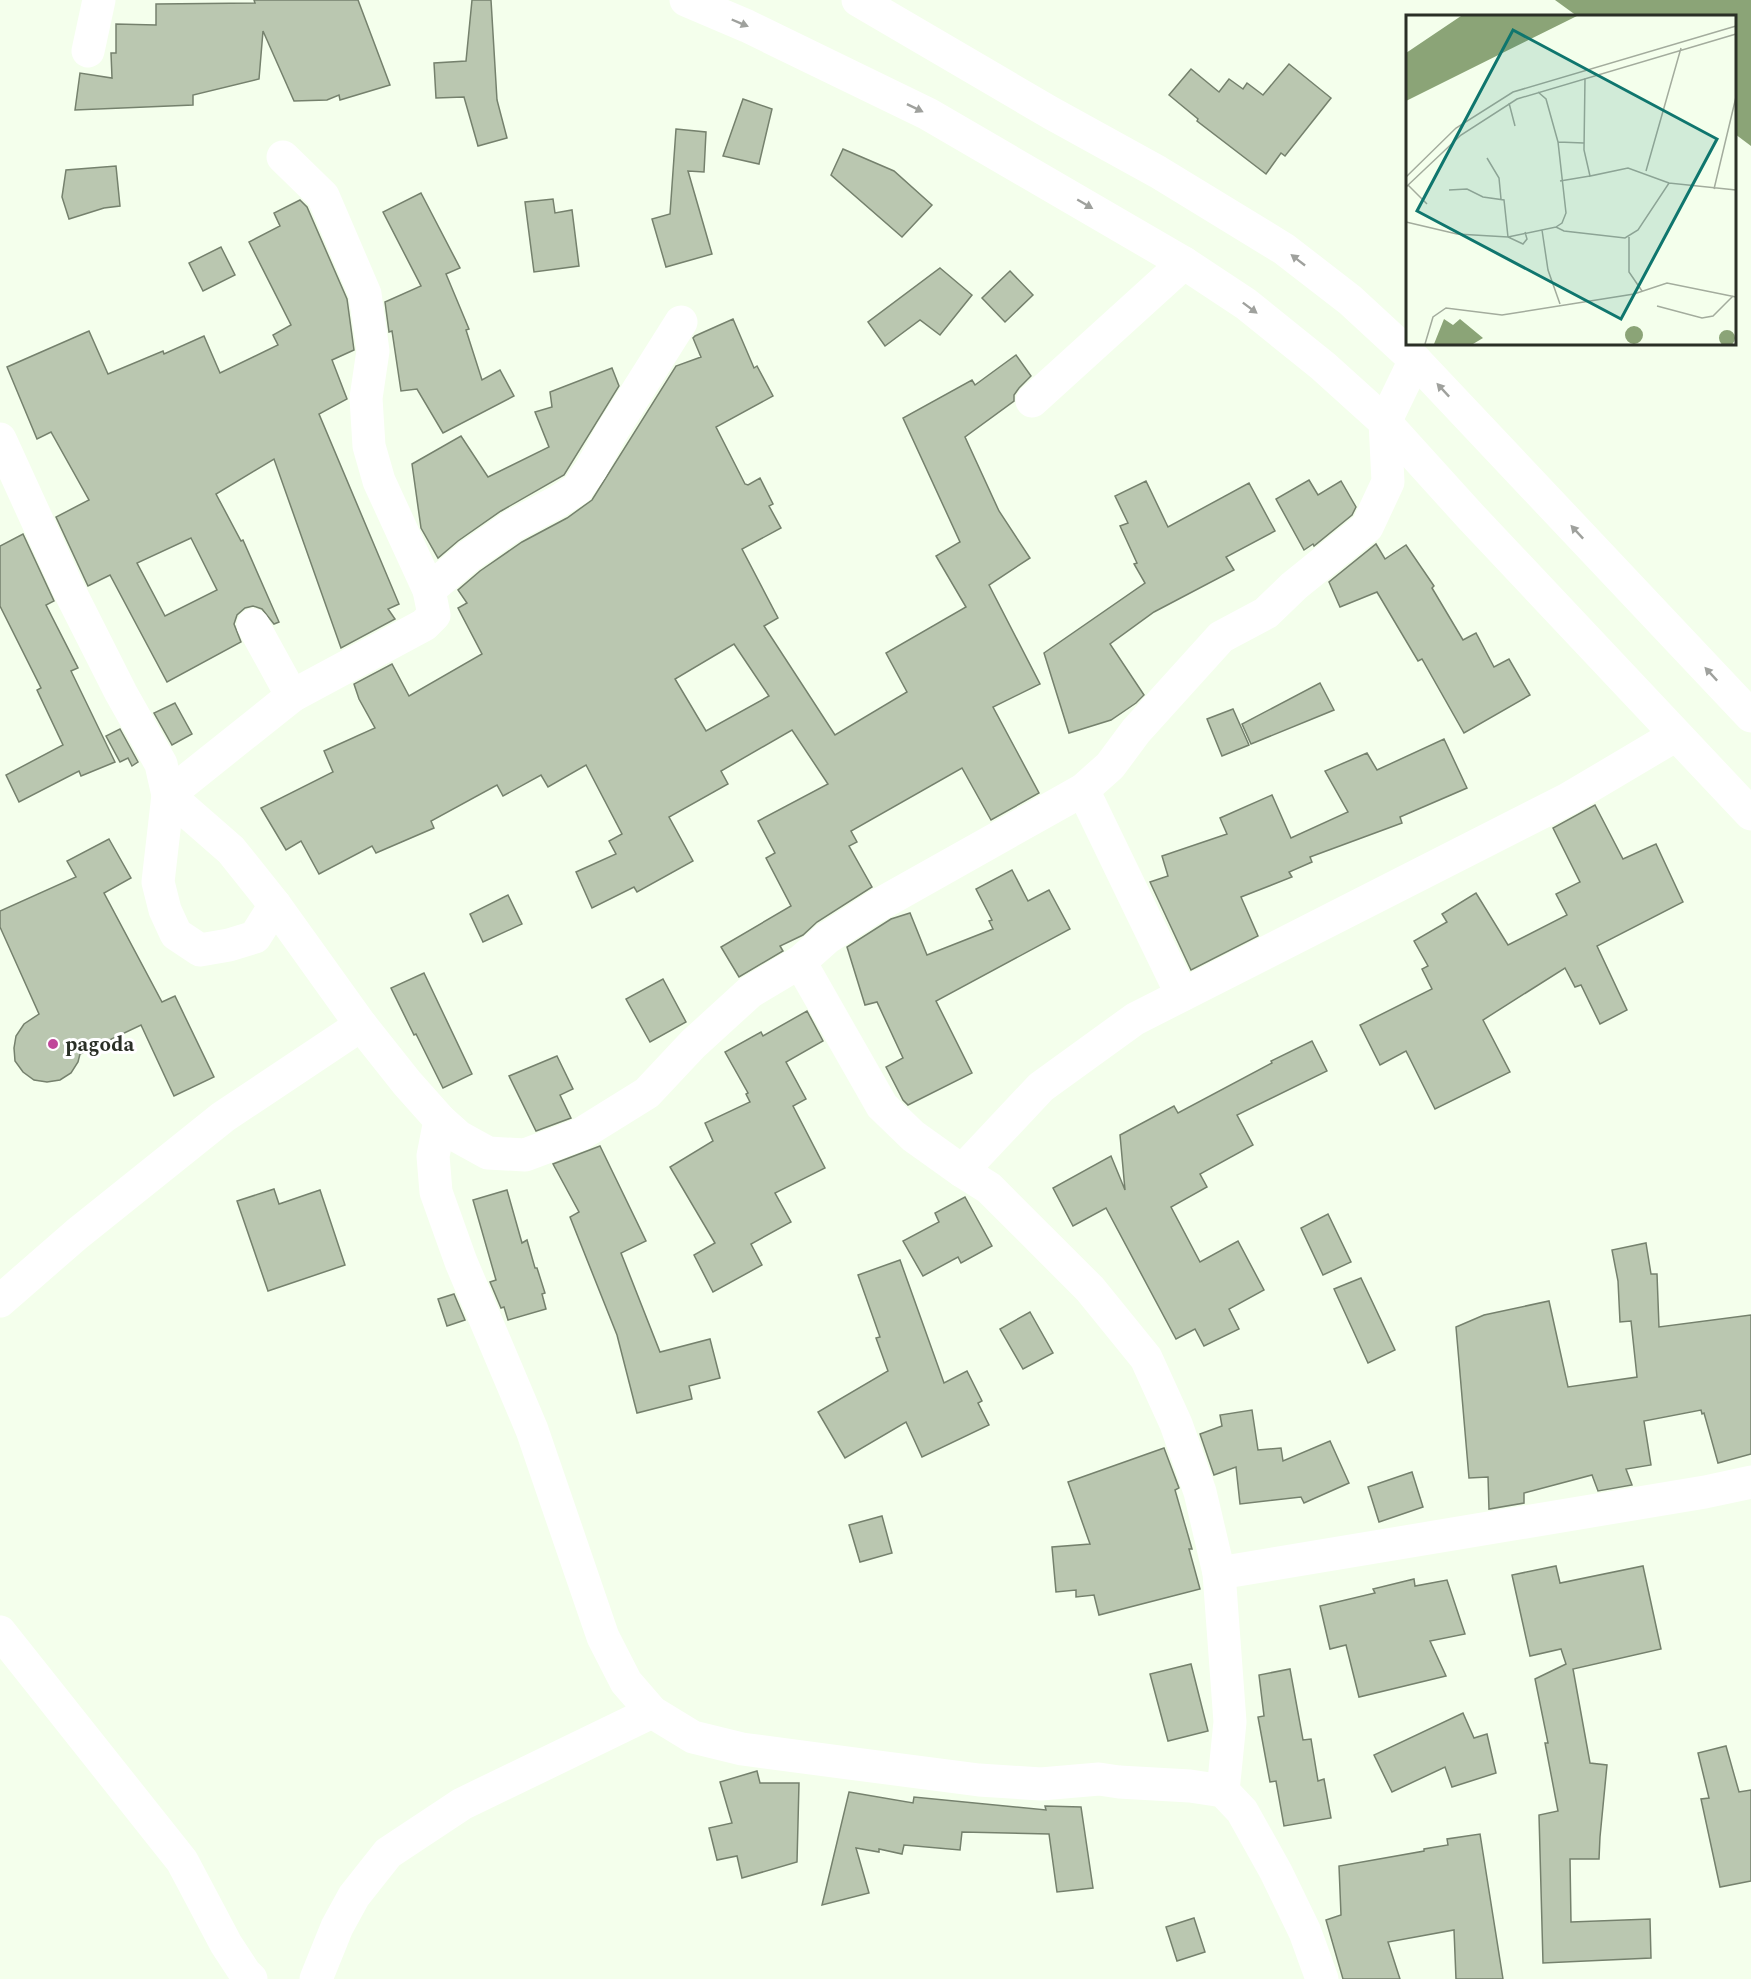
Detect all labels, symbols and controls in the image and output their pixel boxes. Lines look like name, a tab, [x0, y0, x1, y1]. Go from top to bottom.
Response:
inset map	[1406, 15, 1736, 345]
one-way arrow	[731, 18, 749, 28]
one-way arrow	[907, 104, 924, 113]
one-way arrow	[1077, 199, 1093, 210]
one-way arrow	[1291, 254, 1306, 266]
one-way arrow	[1242, 301, 1257, 313]
one-way arrow	[1437, 383, 1450, 398]
one-way arrow	[1570, 526, 1584, 540]
one-way arrow	[1704, 666, 1718, 681]
place label: pagoda	[65, 1029, 134, 1061]
marker: pagoda	[46, 1037, 60, 1051]

